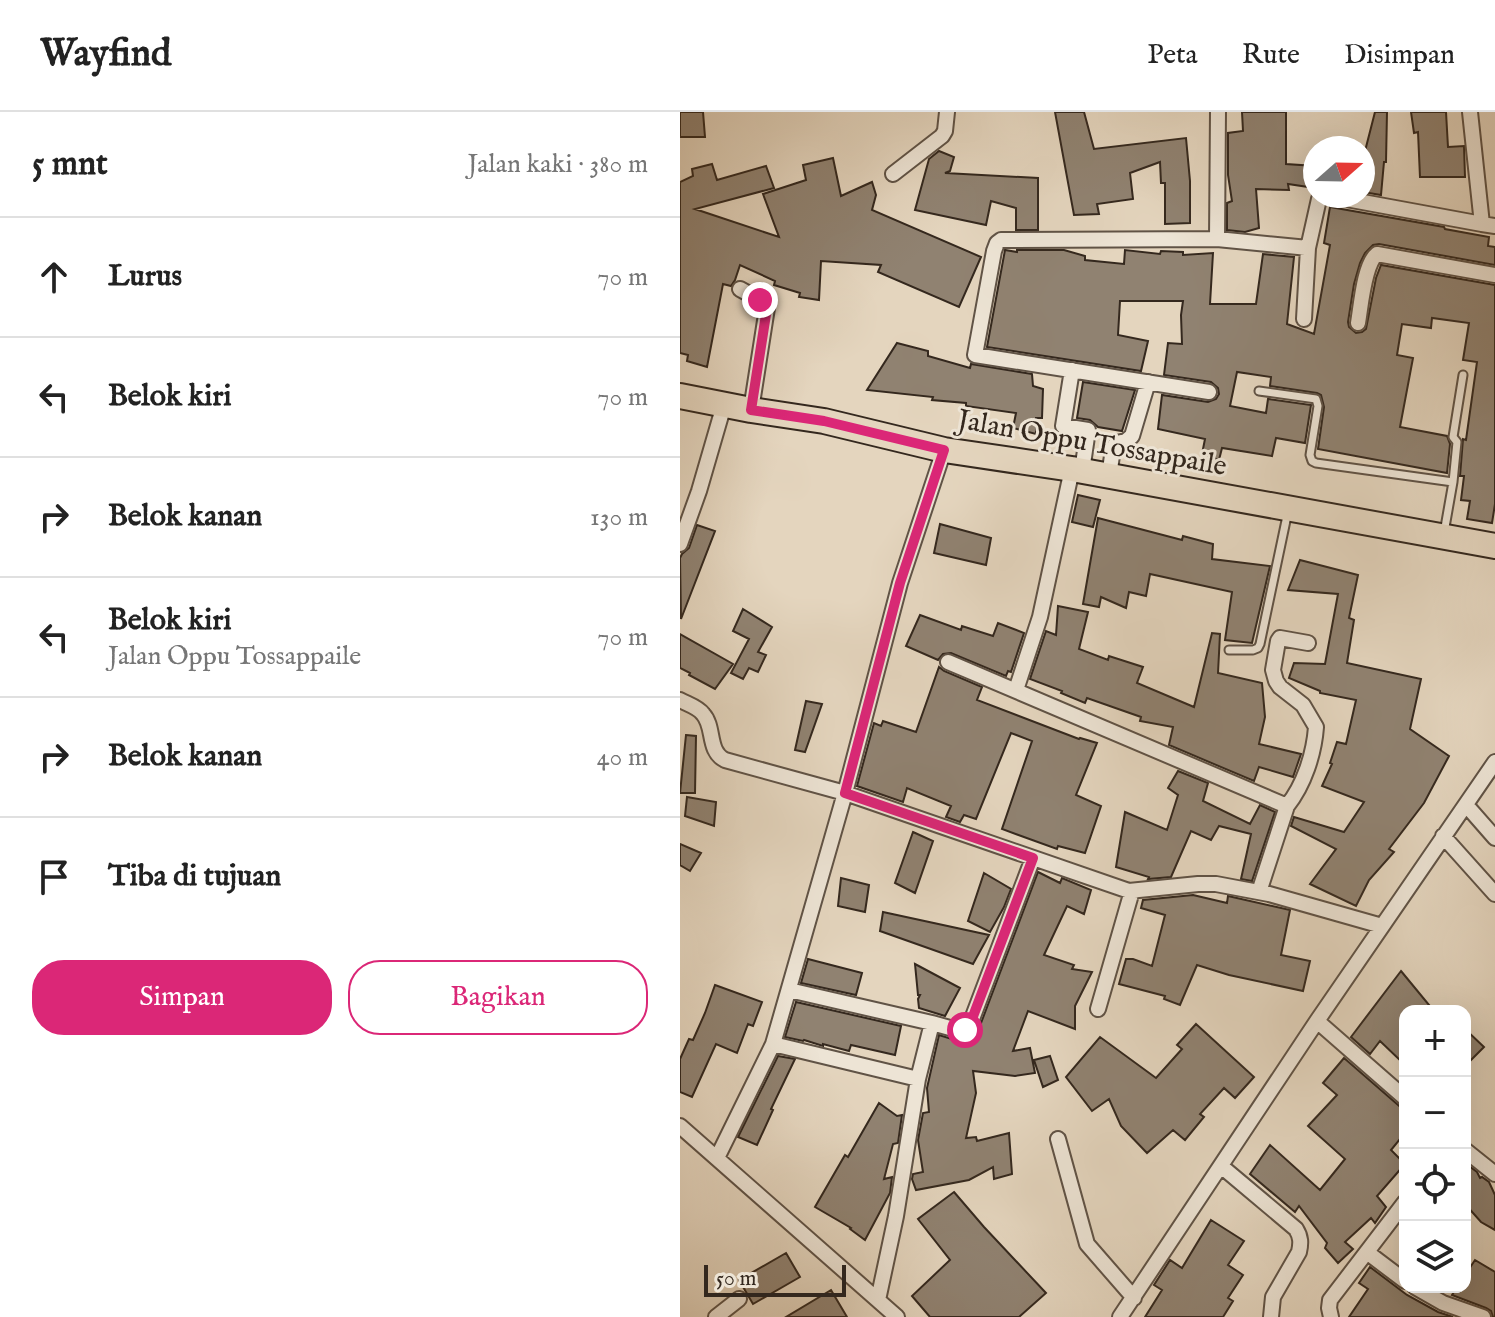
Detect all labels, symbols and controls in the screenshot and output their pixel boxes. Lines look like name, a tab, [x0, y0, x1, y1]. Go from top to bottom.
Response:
text: Wayfind	[40, 31, 171, 79]
text: Peta	[1147, 38, 1198, 73]
text: Rute	[1242, 38, 1300, 73]
text: Disimpan	[1344, 38, 1455, 73]
north arrow	[1303, 136, 1375, 208]
text: 5 mnt	[32, 143, 108, 186]
text: Jalan kaki · 380 m	[467, 148, 648, 181]
icon: ahead	[32, 255, 76, 299]
text: Lurus	[108, 258, 182, 296]
text: 70 m	[597, 261, 648, 294]
route end	[742, 282, 778, 318]
icon: left	[32, 375, 76, 419]
text: Belok kiri	[108, 378, 231, 416]
text: 70 m	[597, 381, 648, 414]
street label: Jalan Oppu Tossappaile	[952, 403, 1229, 485]
icon: right	[32, 495, 76, 539]
text: Belok kanan	[108, 498, 262, 536]
text: 130 m	[590, 501, 648, 534]
text: Belok kiri	[108, 602, 231, 640]
icon: left	[32, 615, 76, 659]
text: 70 m	[597, 621, 648, 654]
text: Jalan Oppu Tossappaile	[108, 640, 361, 673]
icon: right	[32, 735, 76, 779]
text: Belok kanan	[108, 738, 262, 776]
text: 40 m	[597, 741, 648, 774]
icon: arrive	[32, 855, 76, 899]
text: Tiba di tujuan	[108, 858, 281, 896]
button: Simpan	[32, 960, 332, 1035]
button: Bagikan	[348, 960, 648, 1035]
map controls	[1399, 1005, 1471, 1293]
button: +	[1399, 1005, 1471, 1077]
route start	[947, 1012, 983, 1048]
button: −	[1399, 1077, 1471, 1149]
button: locate	[1399, 1149, 1471, 1221]
button: layers	[1399, 1221, 1471, 1293]
scale bar	[704, 1261, 846, 1297]
text: 50 m	[716, 1265, 757, 1293]

